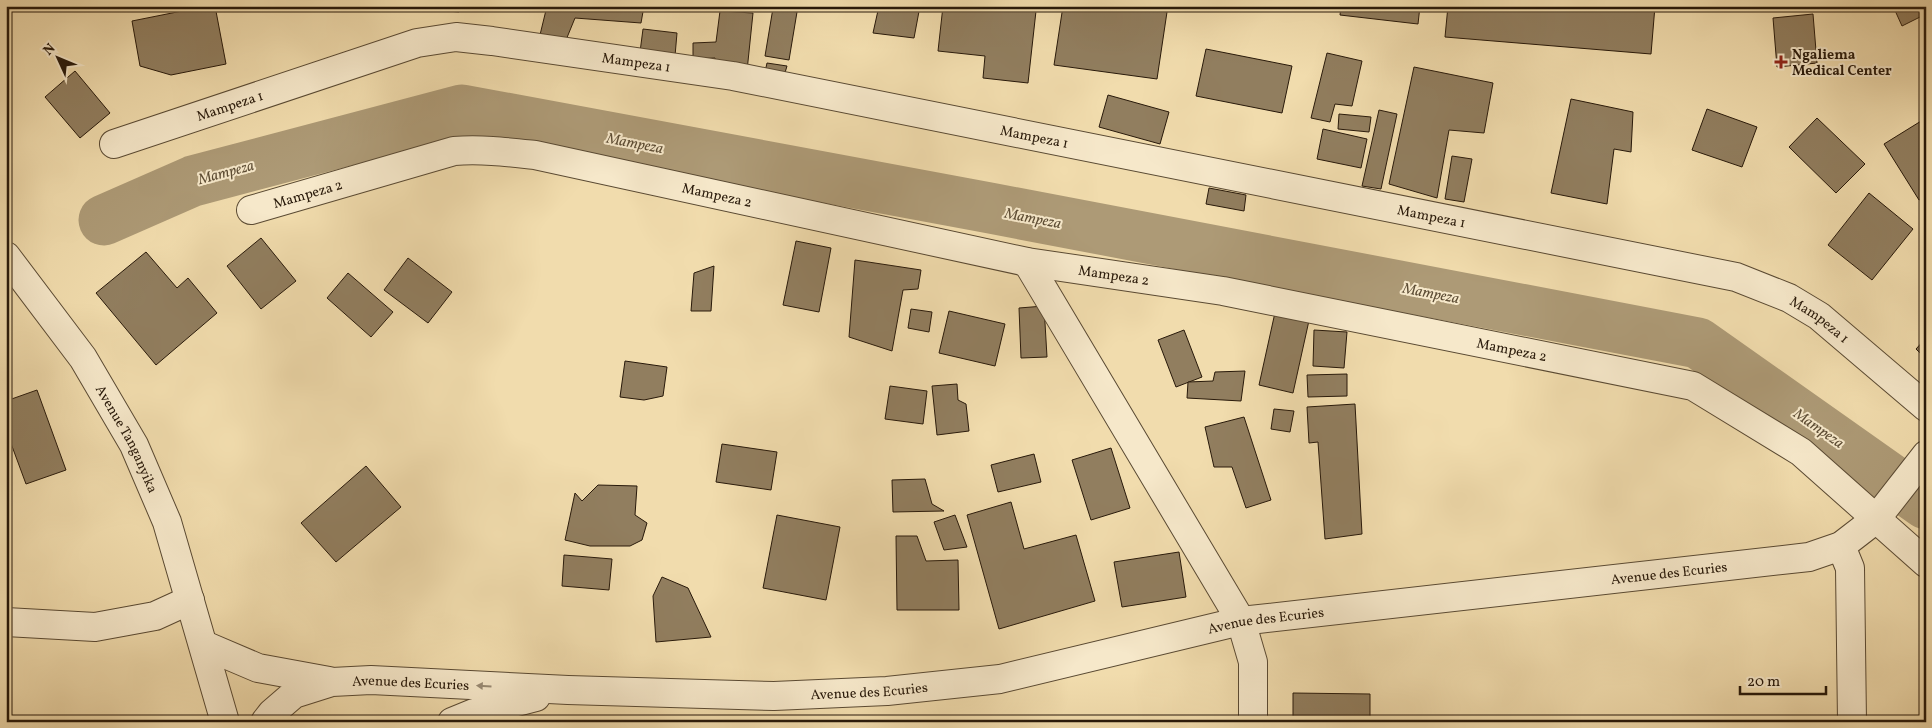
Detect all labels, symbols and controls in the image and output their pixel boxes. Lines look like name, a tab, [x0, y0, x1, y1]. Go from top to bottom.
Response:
north arrow	[32, 32, 82, 82]
text: N	[39, 40, 60, 60]
place label: Ngaliema Medical Center	[1792, 46, 1892, 81]
street label: Mampeza 1	[601, 49, 672, 78]
marker: Ngaliema Medical Center	[1774, 55, 1788, 69]
street label: Mampeza 1	[194, 87, 266, 127]
street label: Mampeza 1	[998, 122, 1070, 154]
water label: Mampeza	[604, 129, 665, 160]
water label: Mampeza	[195, 156, 257, 191]
street label: Mampeza 2	[271, 176, 345, 214]
street label: Mampeza 2	[680, 179, 754, 213]
street label: Mampeza 1	[1395, 201, 1467, 234]
water label: Mampeza	[1002, 204, 1063, 235]
street label: Mampeza 2	[1077, 262, 1150, 291]
water label: Mampeza	[1400, 279, 1461, 310]
street label: Mampeza 1	[1786, 293, 1852, 348]
street label: Mampeza 2	[1475, 334, 1549, 367]
street label: Avenue Tanganyika	[90, 382, 161, 496]
water label: Mampeza	[1788, 404, 1848, 454]
street label: Avenue des Ecuries	[1610, 558, 1728, 590]
street label: Avenue des Ecuries	[1206, 604, 1325, 640]
scale bar	[1740, 663, 1826, 695]
street label: Avenue des Ecuries	[352, 672, 470, 696]
text: 20 m	[1747, 672, 1780, 693]
street label: Avenue des Ecuries	[810, 679, 929, 705]
one-way arrow	[476, 681, 492, 689]

